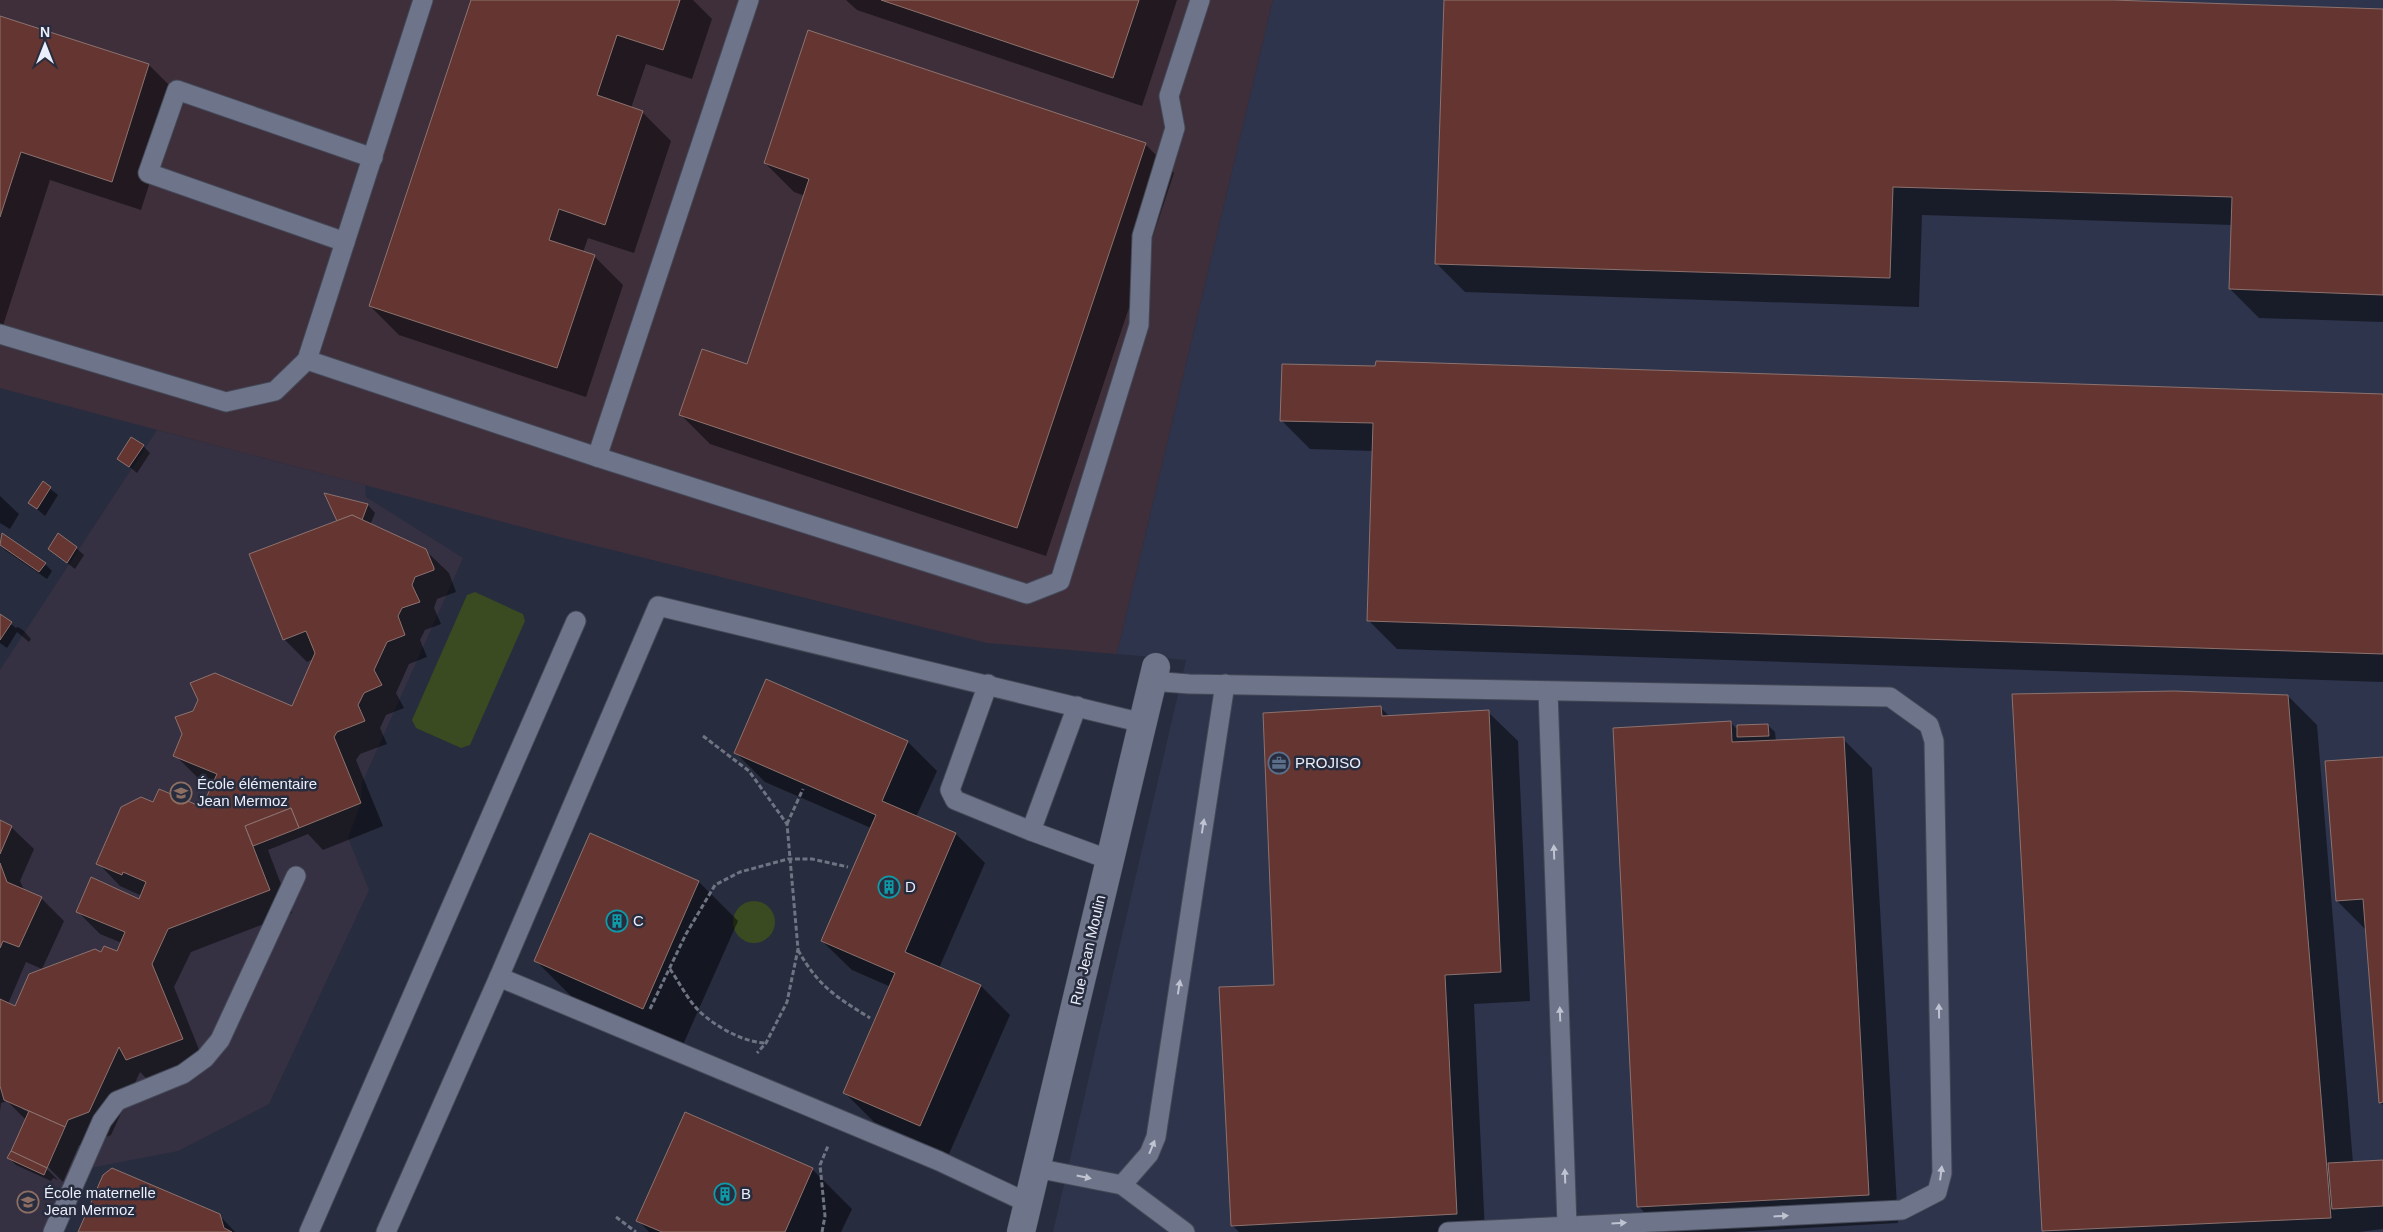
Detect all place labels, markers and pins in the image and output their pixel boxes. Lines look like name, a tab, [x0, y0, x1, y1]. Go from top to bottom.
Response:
office icon: PROJISO	[1267, 751, 1291, 775]
place label: PROJISO	[1295, 754, 1361, 771]
place label: École élémentaire Jean Mermoz	[197, 775, 317, 809]
school or university icon: École élémentaire Jean Mermoz	[169, 781, 193, 805]
building icon: D	[877, 875, 901, 899]
place label: D	[905, 878, 916, 895]
building icon: C	[605, 909, 629, 933]
place label: C	[633, 912, 644, 929]
building icon: B	[713, 1182, 737, 1206]
place label: École maternelle Jean Mermoz	[44, 1184, 156, 1218]
place label: B	[741, 1185, 751, 1202]
school or university icon: École maternelle Jean Mermoz	[16, 1190, 40, 1214]

